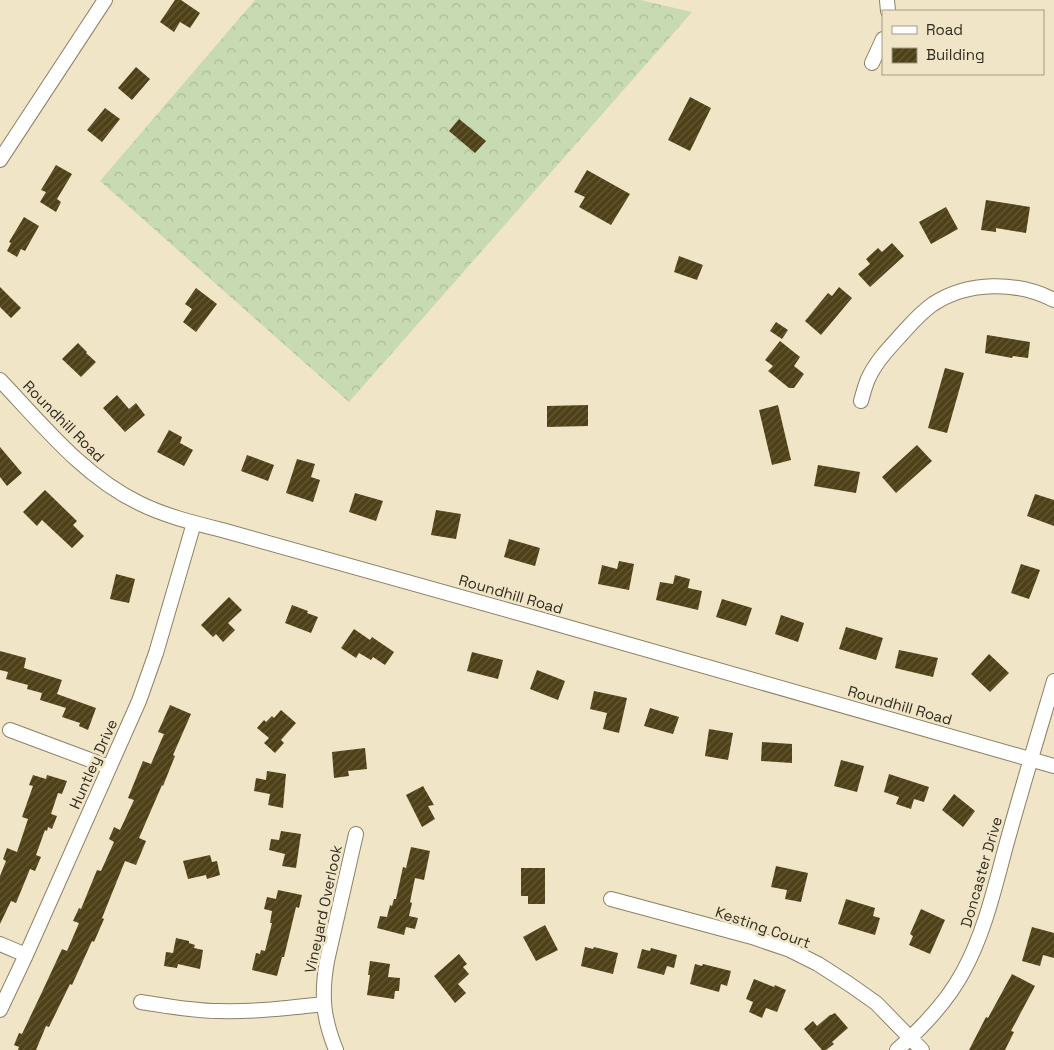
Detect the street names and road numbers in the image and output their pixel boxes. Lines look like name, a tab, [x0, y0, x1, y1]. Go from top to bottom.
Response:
street label: Roundhill Road	[19, 376, 109, 466]
street label: Roundhill Road	[457, 570, 565, 618]
street label: Roundhill Road	[846, 681, 954, 729]
street label: Huntley Drive	[65, 716, 121, 812]
street label: Doncaster Drive	[956, 814, 1006, 930]
street label: Vineyard Overlook	[300, 843, 346, 975]
street label: Kesting Court	[713, 902, 813, 952]

